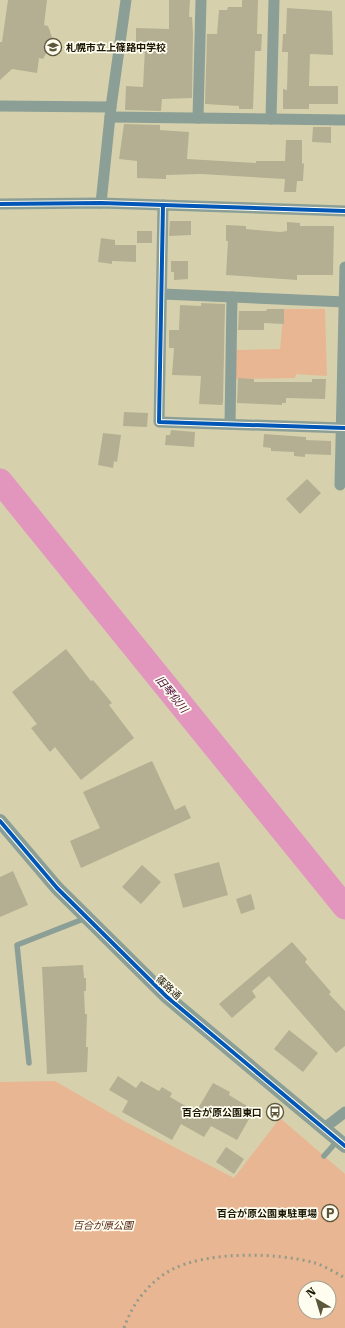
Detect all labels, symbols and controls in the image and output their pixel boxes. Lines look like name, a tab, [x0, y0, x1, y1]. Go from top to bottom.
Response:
school or university icon: 札幌市立上篠路中学校	[43, 37, 63, 57]
place label: 札幌市立上篠路中学校	[66, 42, 166, 53]
water label: 旧琴似川	[153, 673, 191, 716]
street label: 篠路通	[154, 973, 183, 1002]
bus stop icon: 百合が原公園東口	[265, 1102, 285, 1122]
place label: 百合が原公園東口	[182, 1107, 262, 1118]
parking icon: 百合が原公園東駐車場	[320, 1203, 340, 1223]
place label: 百合が原公園東駐車場	[217, 1208, 317, 1219]
park label: 百合が原公園	[73, 1220, 135, 1231]
north arrow	[297, 1280, 337, 1320]
text: N	[304, 1284, 319, 1300]

